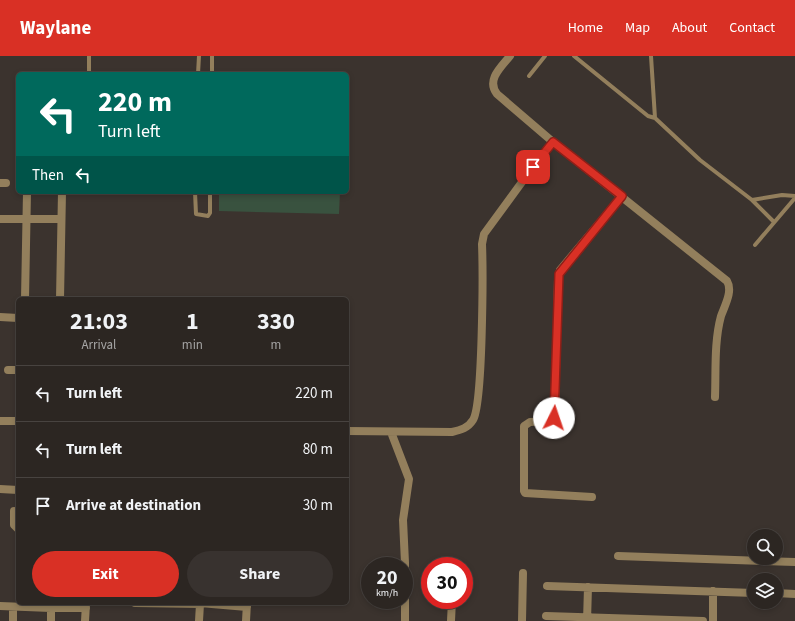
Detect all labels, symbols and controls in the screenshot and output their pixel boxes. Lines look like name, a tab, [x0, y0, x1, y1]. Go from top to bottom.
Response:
text: Waylane	[20, 15, 91, 42]
text: Home	[568, 18, 603, 38]
text: Map	[625, 18, 650, 38]
text: About	[672, 18, 707, 38]
text: Contact	[729, 18, 775, 38]
text: 220 m	[98, 82, 172, 122]
icon: left	[32, 88, 84, 140]
text: Turn left	[98, 119, 160, 144]
pin	[516, 150, 550, 184]
icon: arrive	[522, 156, 544, 178]
icon: left	[72, 164, 94, 186]
text: Then	[32, 165, 64, 186]
text: 21:03	[70, 304, 128, 339]
text: 1	[186, 304, 199, 339]
text: 330	[257, 304, 295, 339]
text: Arrival	[81, 336, 116, 354]
text: min	[182, 336, 203, 354]
text: m	[271, 336, 281, 354]
icon: left	[32, 383, 54, 405]
text: Turn left	[66, 383, 122, 404]
text: 220 m	[295, 383, 333, 404]
position arrow	[533, 397, 575, 439]
icon: left	[32, 439, 54, 461]
text: Turn left	[66, 439, 122, 460]
text: 80 m	[303, 439, 333, 460]
icon: arrive	[32, 495, 54, 517]
text: Arrive at destination	[66, 495, 201, 516]
text: 30 m	[303, 495, 333, 516]
map controls	[747, 529, 783, 609]
button: search	[747, 529, 783, 565]
button: Exit	[32, 551, 179, 597]
button: Share	[187, 551, 333, 597]
speed limit sign: 30	[421, 557, 473, 609]
text: 20	[376, 564, 398, 592]
button: layers	[747, 573, 783, 609]
text: km/h	[376, 586, 398, 600]

